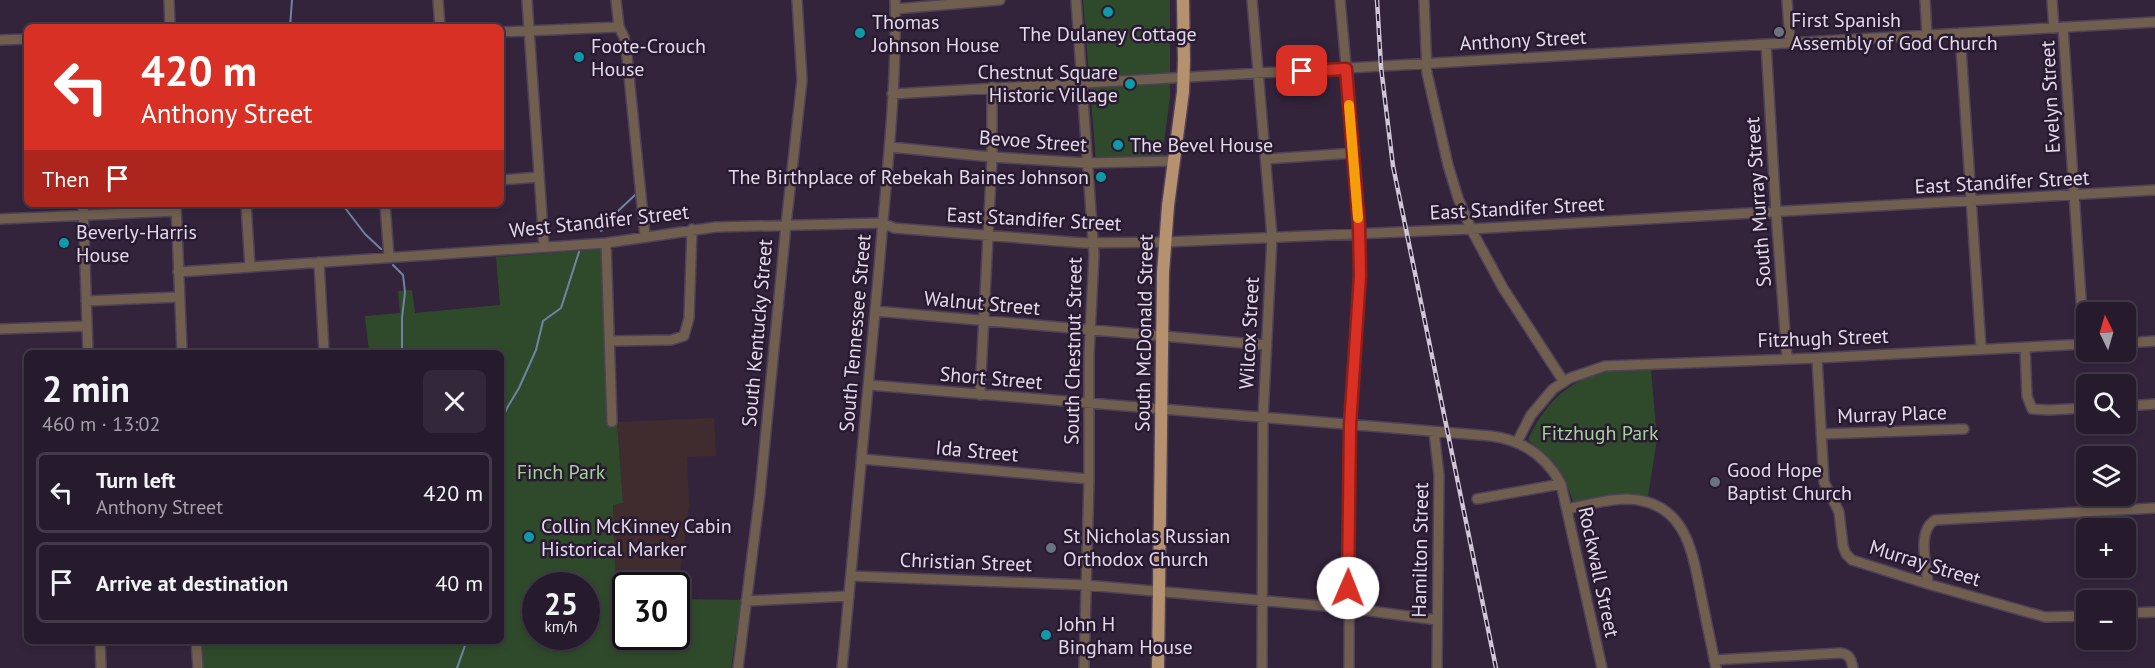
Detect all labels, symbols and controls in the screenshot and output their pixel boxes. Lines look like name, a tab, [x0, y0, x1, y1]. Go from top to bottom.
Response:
marker: The Dulaney Cottage	[1101, 5, 1115, 19]
place label: First Spanish Assembly of God Church	[1791, 7, 1998, 56]
place label: Thomas Johnson House	[871, 9, 999, 58]
place label: The Dulaney Cottage	[1019, 21, 1197, 47]
street label: Anthony Street	[1459, 24, 1587, 56]
marker: First Spanish Assembly of God Church	[1772, 25, 1786, 39]
marker: Thomas Johnson House	[853, 26, 867, 40]
place label: Foote-Crouch House	[591, 33, 706, 82]
street label: Evelyn Street	[2034, 40, 2066, 154]
text: 420 m	[141, 43, 257, 98]
pin	[1276, 45, 1327, 96]
icon: left	[42, 48, 120, 126]
marker: Foote-Crouch House	[572, 50, 586, 64]
icon: arrive	[1285, 54, 1318, 87]
place label: Chestnut Square Historic Village	[977, 59, 1118, 108]
marker: Chestnut Square Historic Village	[1123, 77, 1137, 91]
text: Anthony Street	[141, 96, 313, 130]
street label: South Murray Street	[1739, 116, 1777, 288]
street label: Bevoe Street	[978, 124, 1088, 158]
place label: The Bevel House	[1130, 132, 1273, 158]
marker: The Bevel House	[1111, 138, 1125, 152]
icon: arrive	[101, 162, 134, 195]
place label: The Birthplace of Rebekah Baines Johnson	[728, 164, 1089, 190]
street label: East Standifer Street	[1914, 164, 2090, 200]
text: Then	[42, 165, 89, 193]
marker: The Birthplace of Rebekah Baines Johnson	[1094, 170, 1108, 184]
street label: East Standifer Street	[1429, 190, 1605, 226]
street label: West Standifer Street	[508, 199, 690, 243]
street label: East Standifer Street	[946, 201, 1122, 237]
place label: Beverly-Harris House	[76, 219, 197, 268]
street label: South Tennessee Street	[833, 233, 877, 433]
street label: South McDonald Street	[1129, 234, 1159, 432]
marker: Beverly-Harris House	[57, 236, 71, 250]
street label: South Kentucky Street	[736, 238, 778, 428]
street label: South Chestnut Street	[1058, 257, 1088, 445]
street label: Wilcox Street	[1233, 276, 1265, 390]
street label: Walnut Street	[923, 285, 1041, 321]
north arrow	[2076, 302, 2136, 362]
map controls	[2076, 302, 2136, 650]
street label: Fitzhugh Street	[1757, 323, 1889, 353]
street label: Short Street	[939, 361, 1044, 395]
text: 2 min	[42, 365, 130, 412]
button: close	[423, 370, 486, 433]
button: search	[2076, 374, 2136, 434]
street label: Murray Place	[1837, 399, 1947, 429]
text: 460 m · 13:02	[42, 411, 160, 437]
park label: Fitzhugh Park	[1542, 420, 1659, 446]
street label: Ida Street	[935, 434, 1020, 468]
button: layers	[2076, 446, 2136, 506]
place label: Good Hope Baptist Church	[1727, 457, 1852, 506]
park label: Finch Park	[517, 459, 606, 485]
text: Turn left	[96, 466, 176, 494]
marker: Good Hope Baptist Church	[1708, 475, 1722, 489]
icon: left	[45, 476, 78, 509]
text: 420 m	[423, 479, 483, 507]
street label: Hamilton Street	[1406, 482, 1434, 618]
text: Anthony Street	[96, 494, 223, 520]
street label: Rockwall Street	[1572, 504, 1626, 640]
place label: Collin McKinney Cabin Historical Marker	[541, 513, 732, 562]
button: +	[2076, 518, 2136, 578]
place label: St Nicholas Russian Orthodox Church	[1063, 523, 1230, 572]
marker: Collin McKinney Cabin Historical Marker	[522, 530, 536, 544]
street label: Murray Street	[1866, 534, 1984, 592]
marker: St Nicholas Russian Orthodox Church	[1044, 541, 1058, 555]
street label: Christian Street	[899, 547, 1033, 577]
position arrow	[1316, 556, 1380, 620]
icon: arrive	[45, 566, 78, 599]
text: Arrive at destination	[96, 569, 288, 597]
text: 40 m	[435, 569, 483, 597]
speed limit sign: 30	[612, 572, 690, 650]
text: 25	[544, 584, 578, 623]
button: −	[2076, 590, 2136, 650]
place label: John H Bingham House	[1057, 611, 1193, 660]
text: km/h	[545, 617, 577, 636]
marker: John H Bingham House	[1039, 628, 1053, 642]

